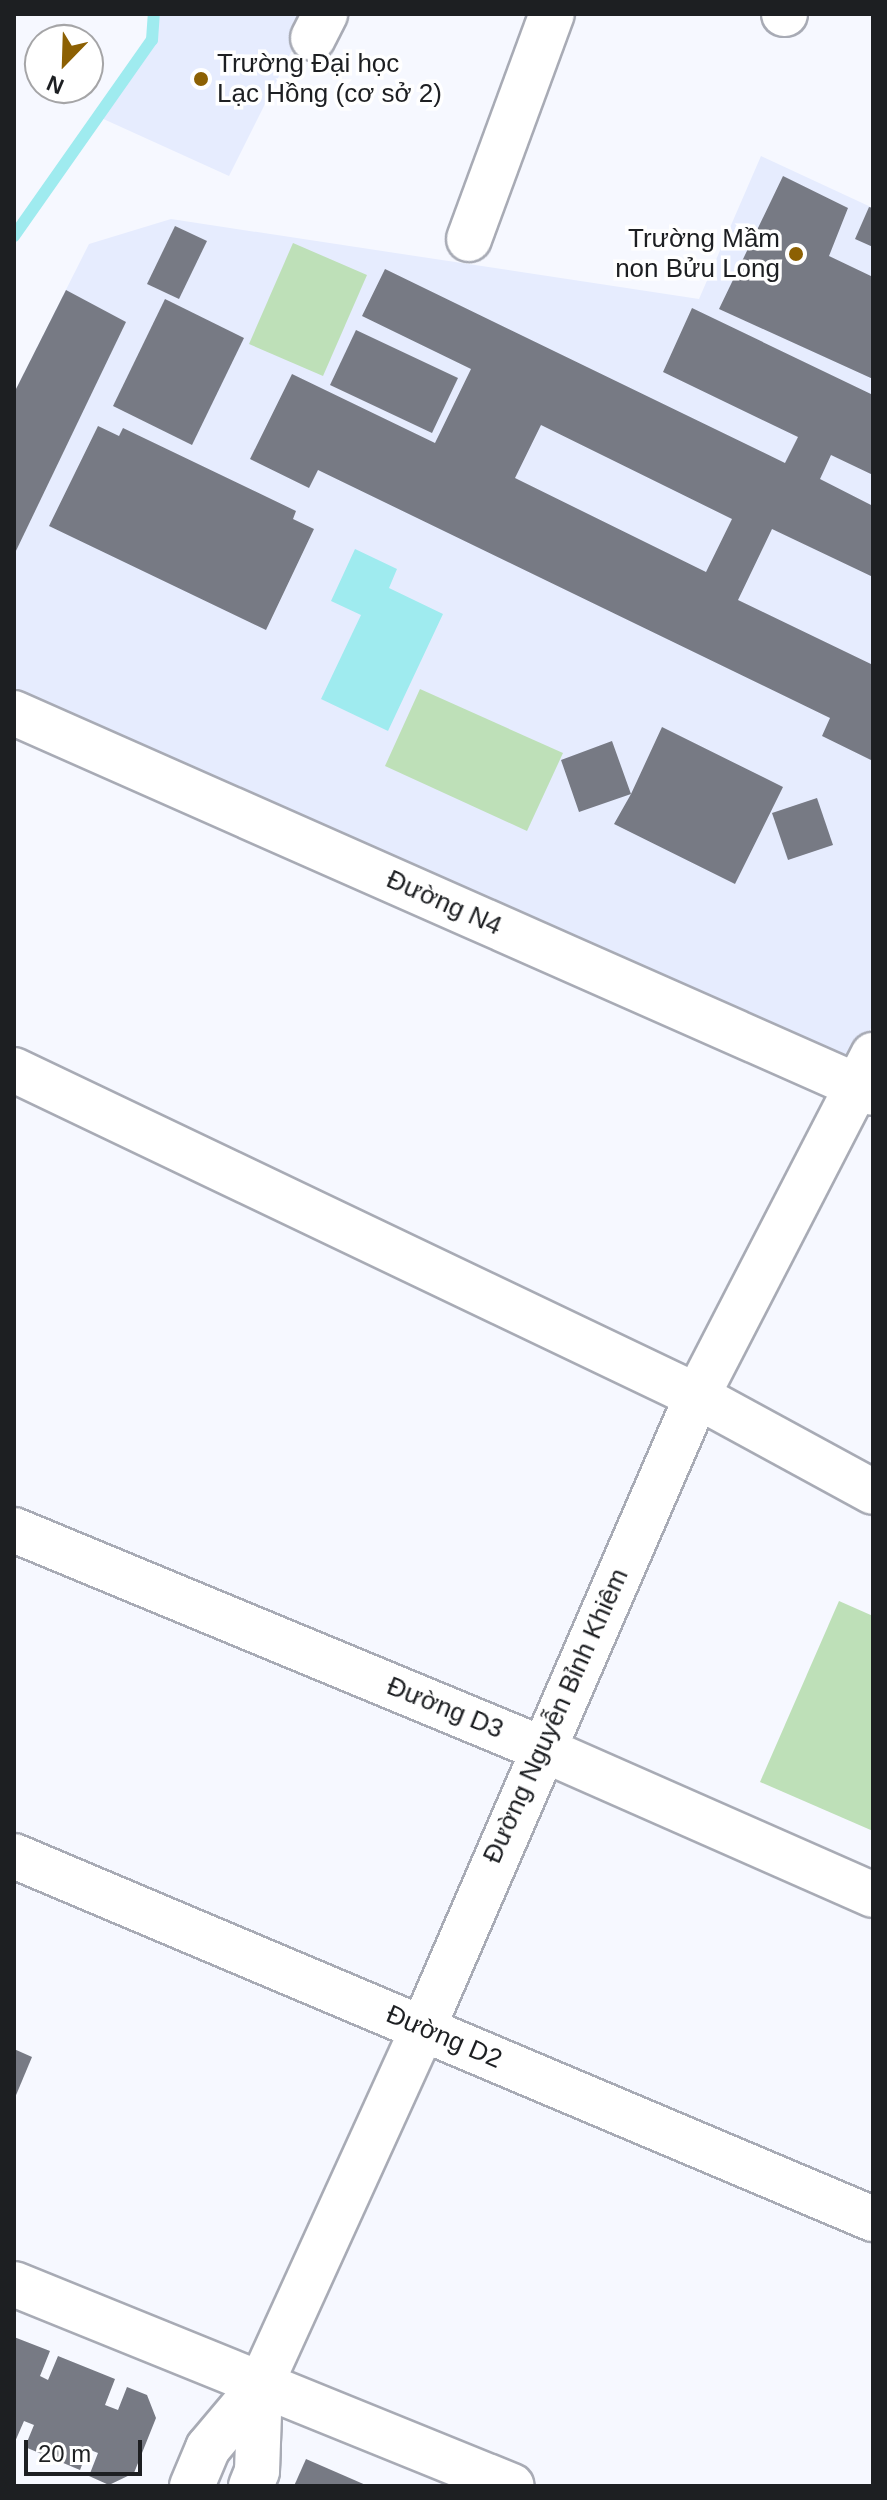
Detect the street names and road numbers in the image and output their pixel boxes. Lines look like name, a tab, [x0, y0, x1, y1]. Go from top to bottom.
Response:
street label: Đường N4	[382, 864, 506, 942]
street label: Đường Nguyễn Bỉnh Khiêm	[477, 1564, 635, 1868]
street label: Đường D3	[382, 1671, 508, 1745]
street label: Đường D2	[381, 1999, 507, 2075]

